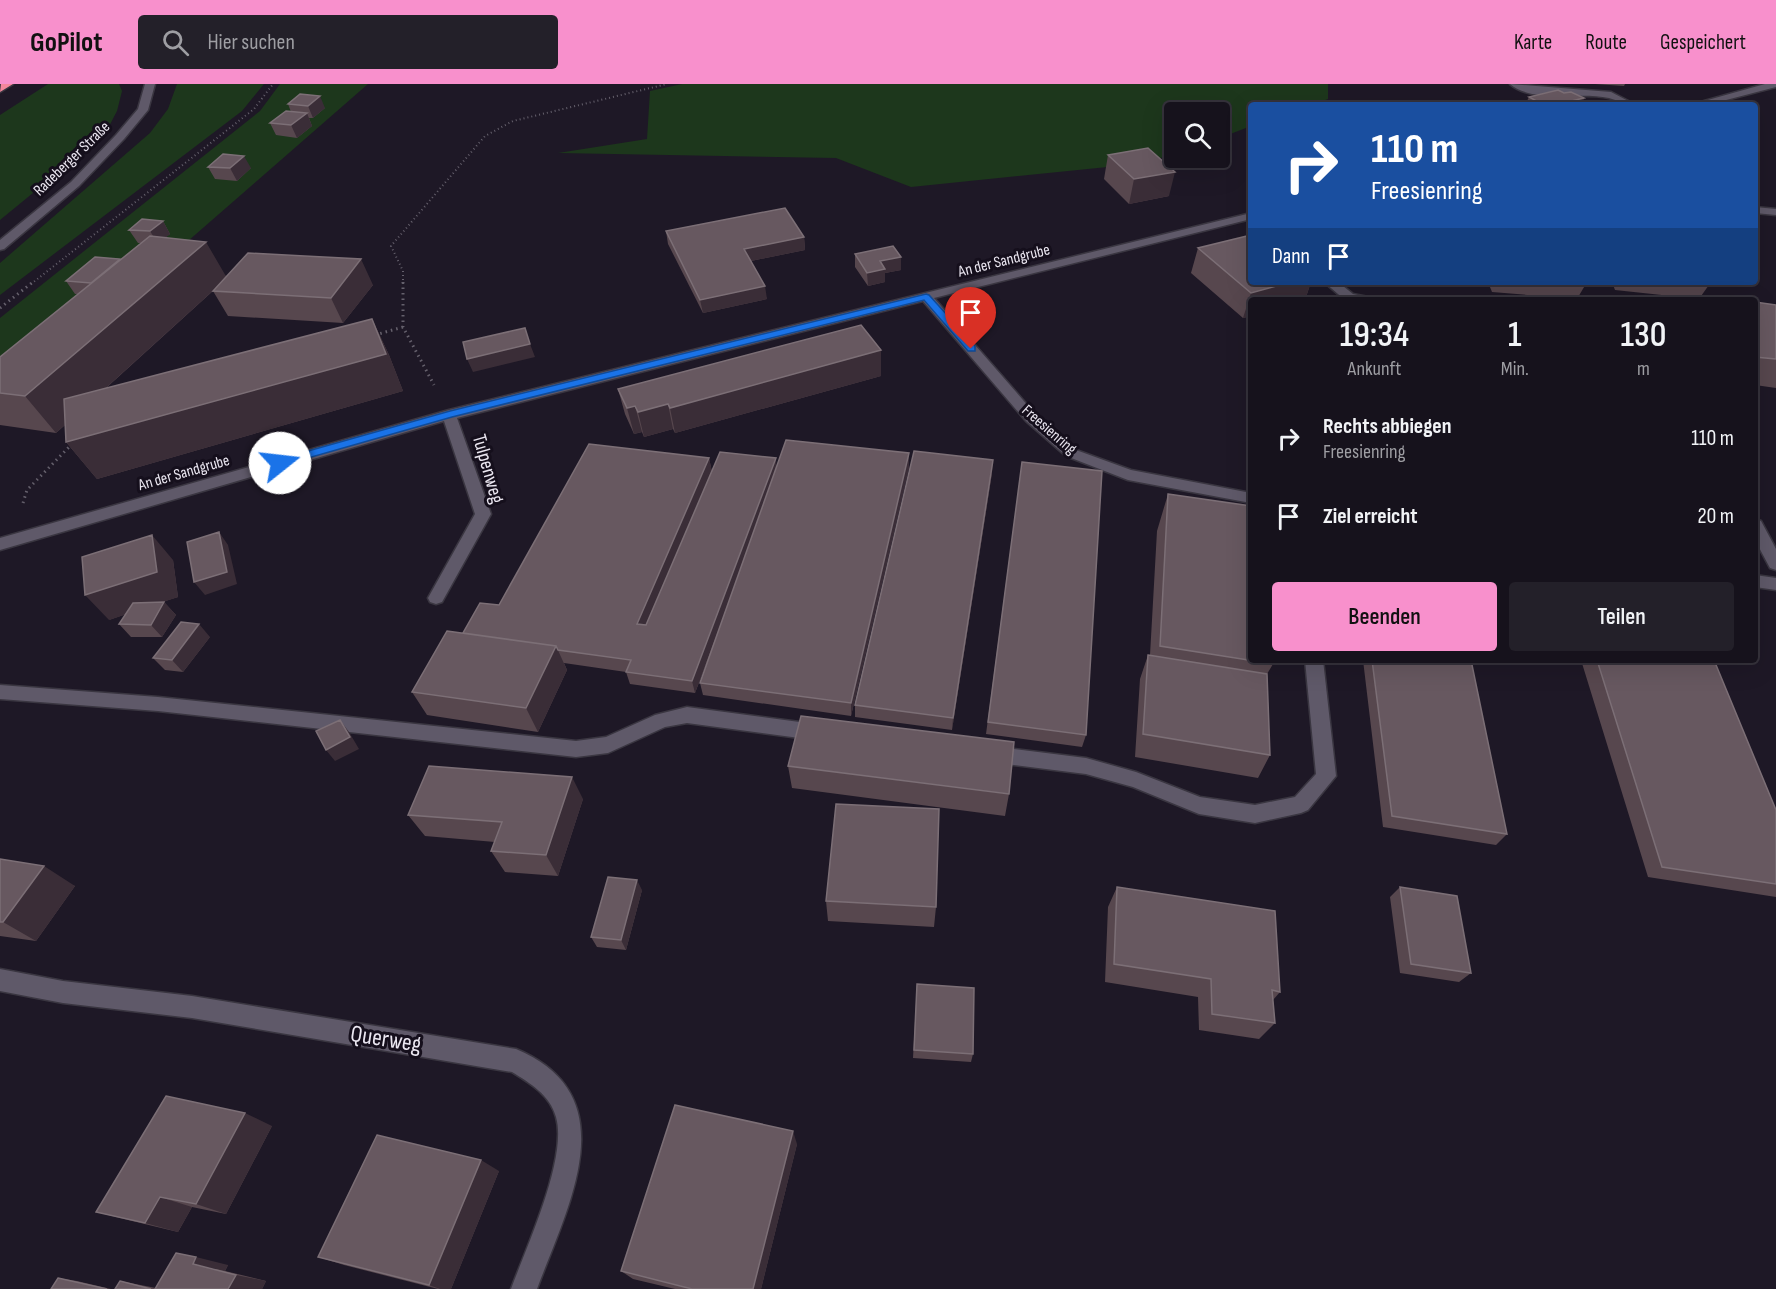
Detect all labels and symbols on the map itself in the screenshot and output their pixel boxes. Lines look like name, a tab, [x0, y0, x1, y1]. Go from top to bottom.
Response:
street label: Radeberger Straße	[30, 118, 114, 200]
street label: An der Sandgrube	[955, 240, 1052, 282]
pin	[945, 287, 996, 349]
street label: Freesienring	[1018, 401, 1080, 459]
position arrow	[248, 431, 312, 495]
street label: Tulpenweg	[467, 432, 509, 506]
street label: An der Sandgrube	[135, 451, 232, 495]
street label: Querweg	[348, 1019, 424, 1059]

